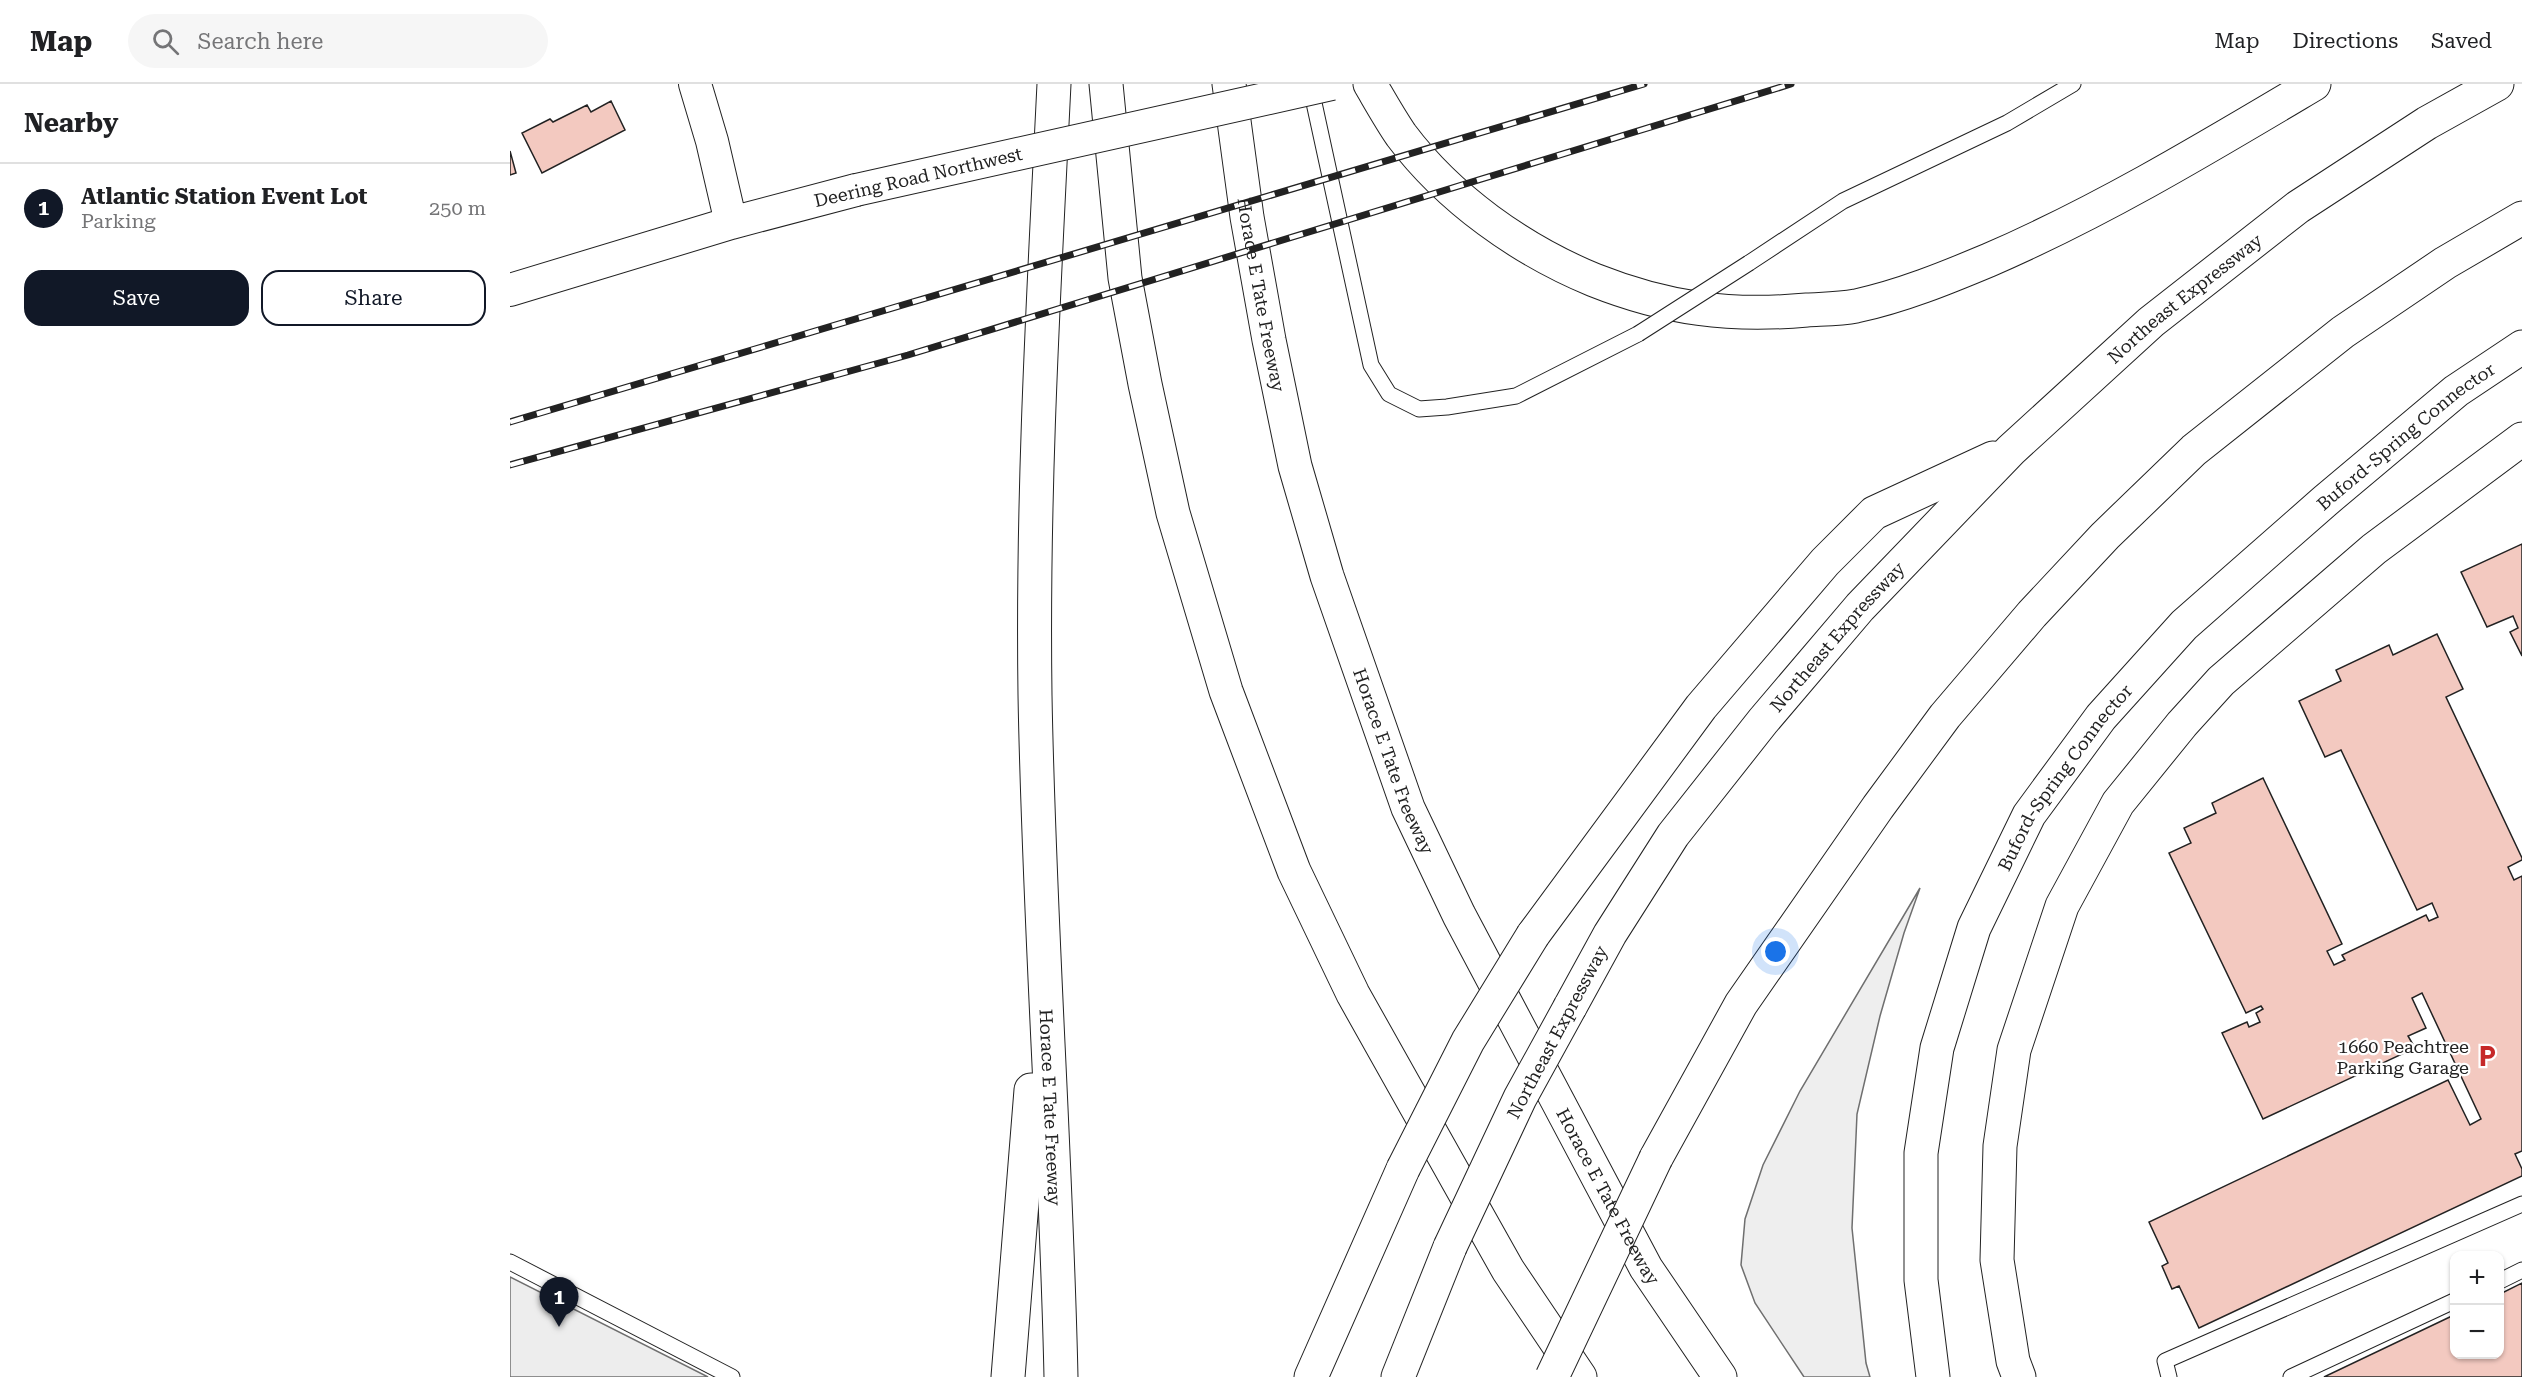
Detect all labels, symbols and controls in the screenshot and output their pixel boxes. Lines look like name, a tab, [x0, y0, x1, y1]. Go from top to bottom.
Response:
search box	[128, 14, 548, 68]
text: Map	[30, 25, 92, 58]
icon: search	[149, 25, 182, 58]
text: Search here	[197, 29, 323, 54]
text: Map	[2215, 29, 2259, 53]
text: Directions	[2292, 29, 2398, 53]
text: Saved	[2431, 29, 2492, 53]
text: Nearby	[24, 108, 118, 138]
street label: Deering Road Northwest	[812, 143, 1024, 211]
text: Atlantic Station Event Lot	[81, 184, 368, 209]
text: 1	[38, 196, 49, 220]
text: 250 m	[429, 196, 486, 220]
street label: Horace E Tate Freeway	[1234, 196, 1290, 394]
text: Parking	[81, 209, 156, 233]
street label: Northeast Expressway	[2103, 229, 2266, 367]
button: Save	[24, 270, 249, 326]
button: Share	[261, 270, 486, 326]
street label: Buford-Spring Connector	[2312, 358, 2498, 514]
street label: Northeast Expressway	[1765, 557, 1909, 716]
street label: Horace E Tate Freeway	[1349, 665, 1439, 857]
street label: Buford-Spring Connector	[1993, 680, 2136, 874]
your location	[1761, 937, 1790, 966]
street label: Northeast Expressway	[1502, 942, 1612, 1122]
street label: Horace E Tate Freeway	[1036, 1008, 1066, 1206]
place label: 1660 Peachtree Parking Garage	[2337, 1036, 2469, 1078]
parking icon: 1660 Peachtree Parking Garage	[2474, 1043, 2500, 1069]
street label: Horace E Tate Freeway	[1553, 1104, 1665, 1289]
map controls	[2450, 1251, 2504, 1359]
button: +	[2450, 1251, 2504, 1305]
pin: 1	[539, 1278, 578, 1327]
button: −	[2450, 1305, 2504, 1359]

